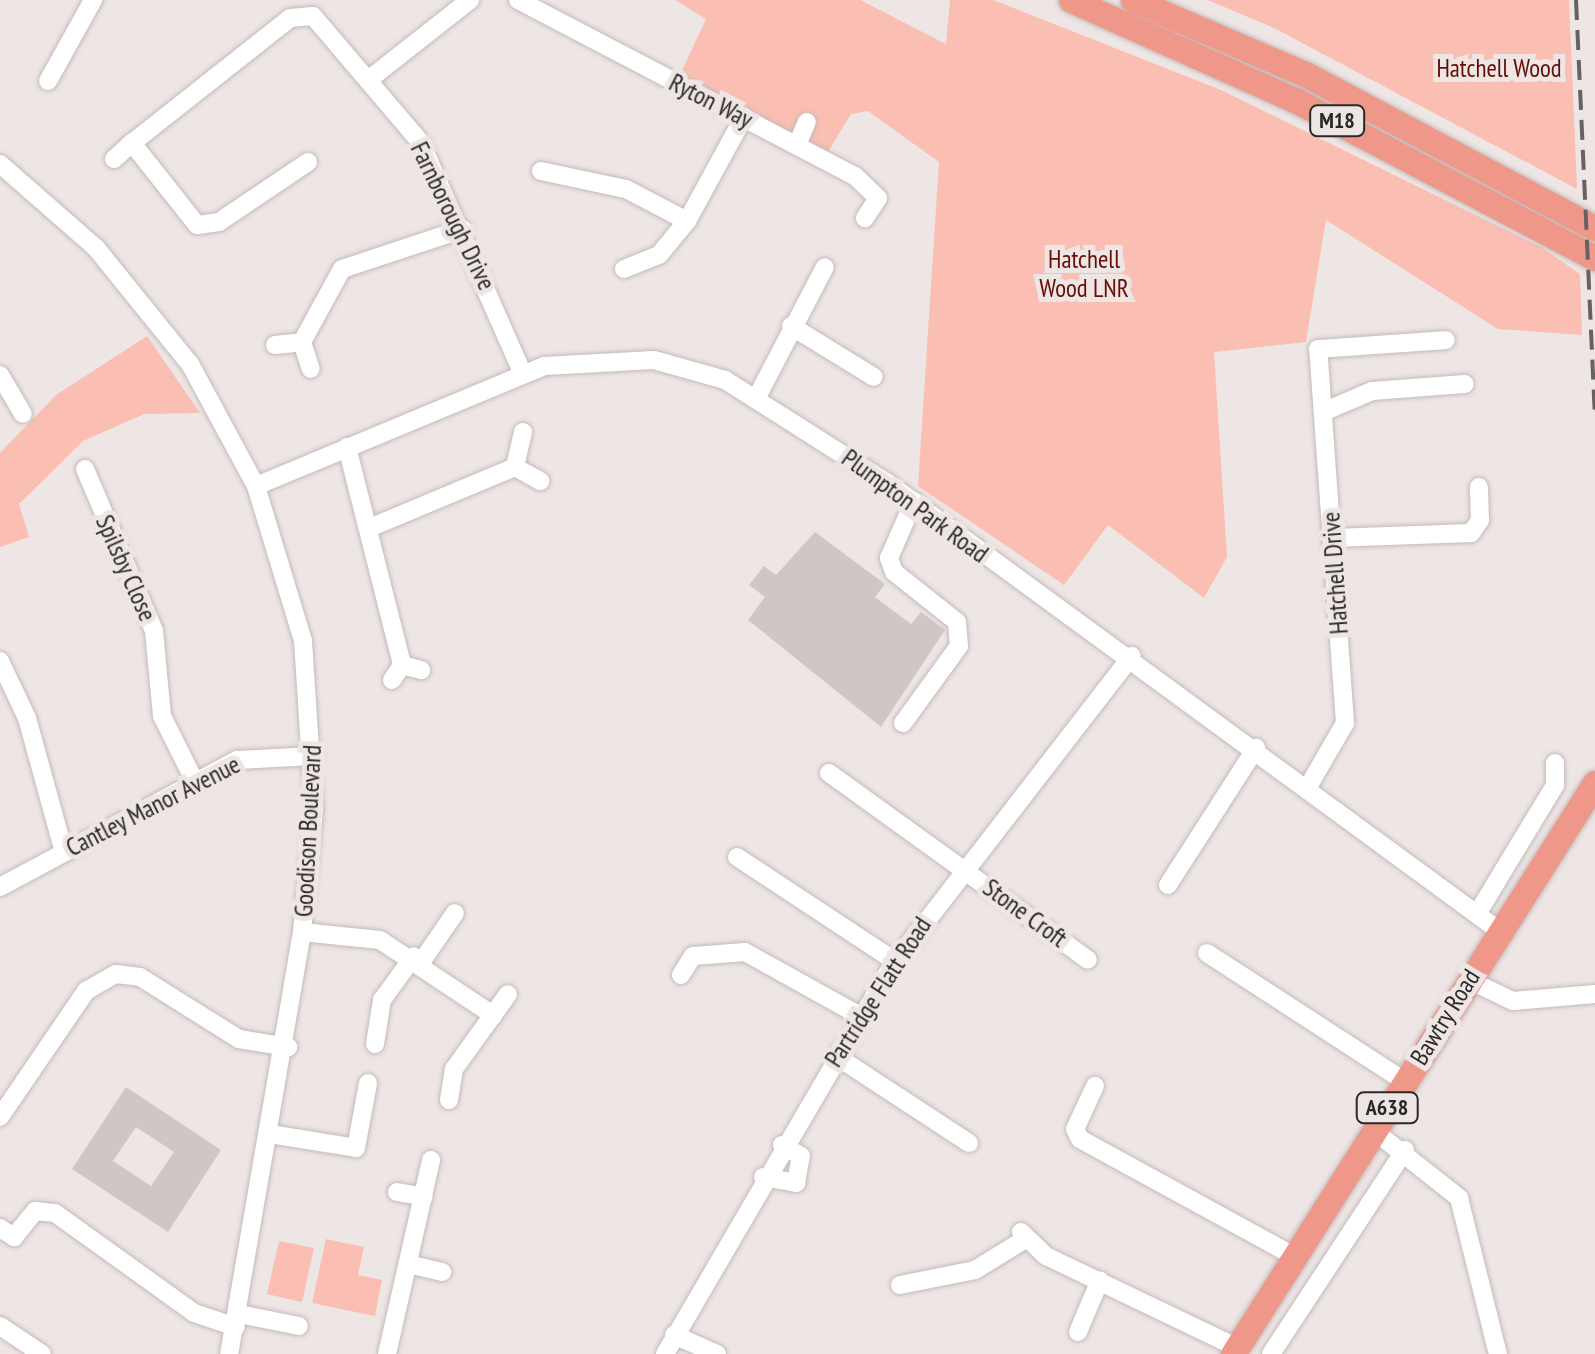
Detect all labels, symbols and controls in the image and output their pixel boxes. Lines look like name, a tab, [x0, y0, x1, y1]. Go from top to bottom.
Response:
park label: Hatchell Wood	[1436, 53, 1562, 83]
street label: Ryton Way	[664, 67, 758, 135]
road number: M18	[1307, 104, 1367, 138]
street label: Farnborough Drive	[404, 137, 502, 295]
park label: Hatchell Wood LNR	[1039, 245, 1129, 304]
street label: Plumpton Park Road	[836, 443, 994, 569]
street label: Spilsby Close	[89, 510, 163, 626]
street label: Hatchell Drive	[1316, 511, 1354, 635]
street label: Goodison Boulevard	[289, 744, 327, 918]
street label: Cantley Manor Avenue	[60, 749, 246, 863]
street label: Stone Croft	[977, 873, 1073, 953]
street label: Partridge Flatt Road	[818, 912, 938, 1072]
street label: Bawtry Road	[1404, 963, 1486, 1071]
road number: A638	[1354, 1091, 1420, 1125]

